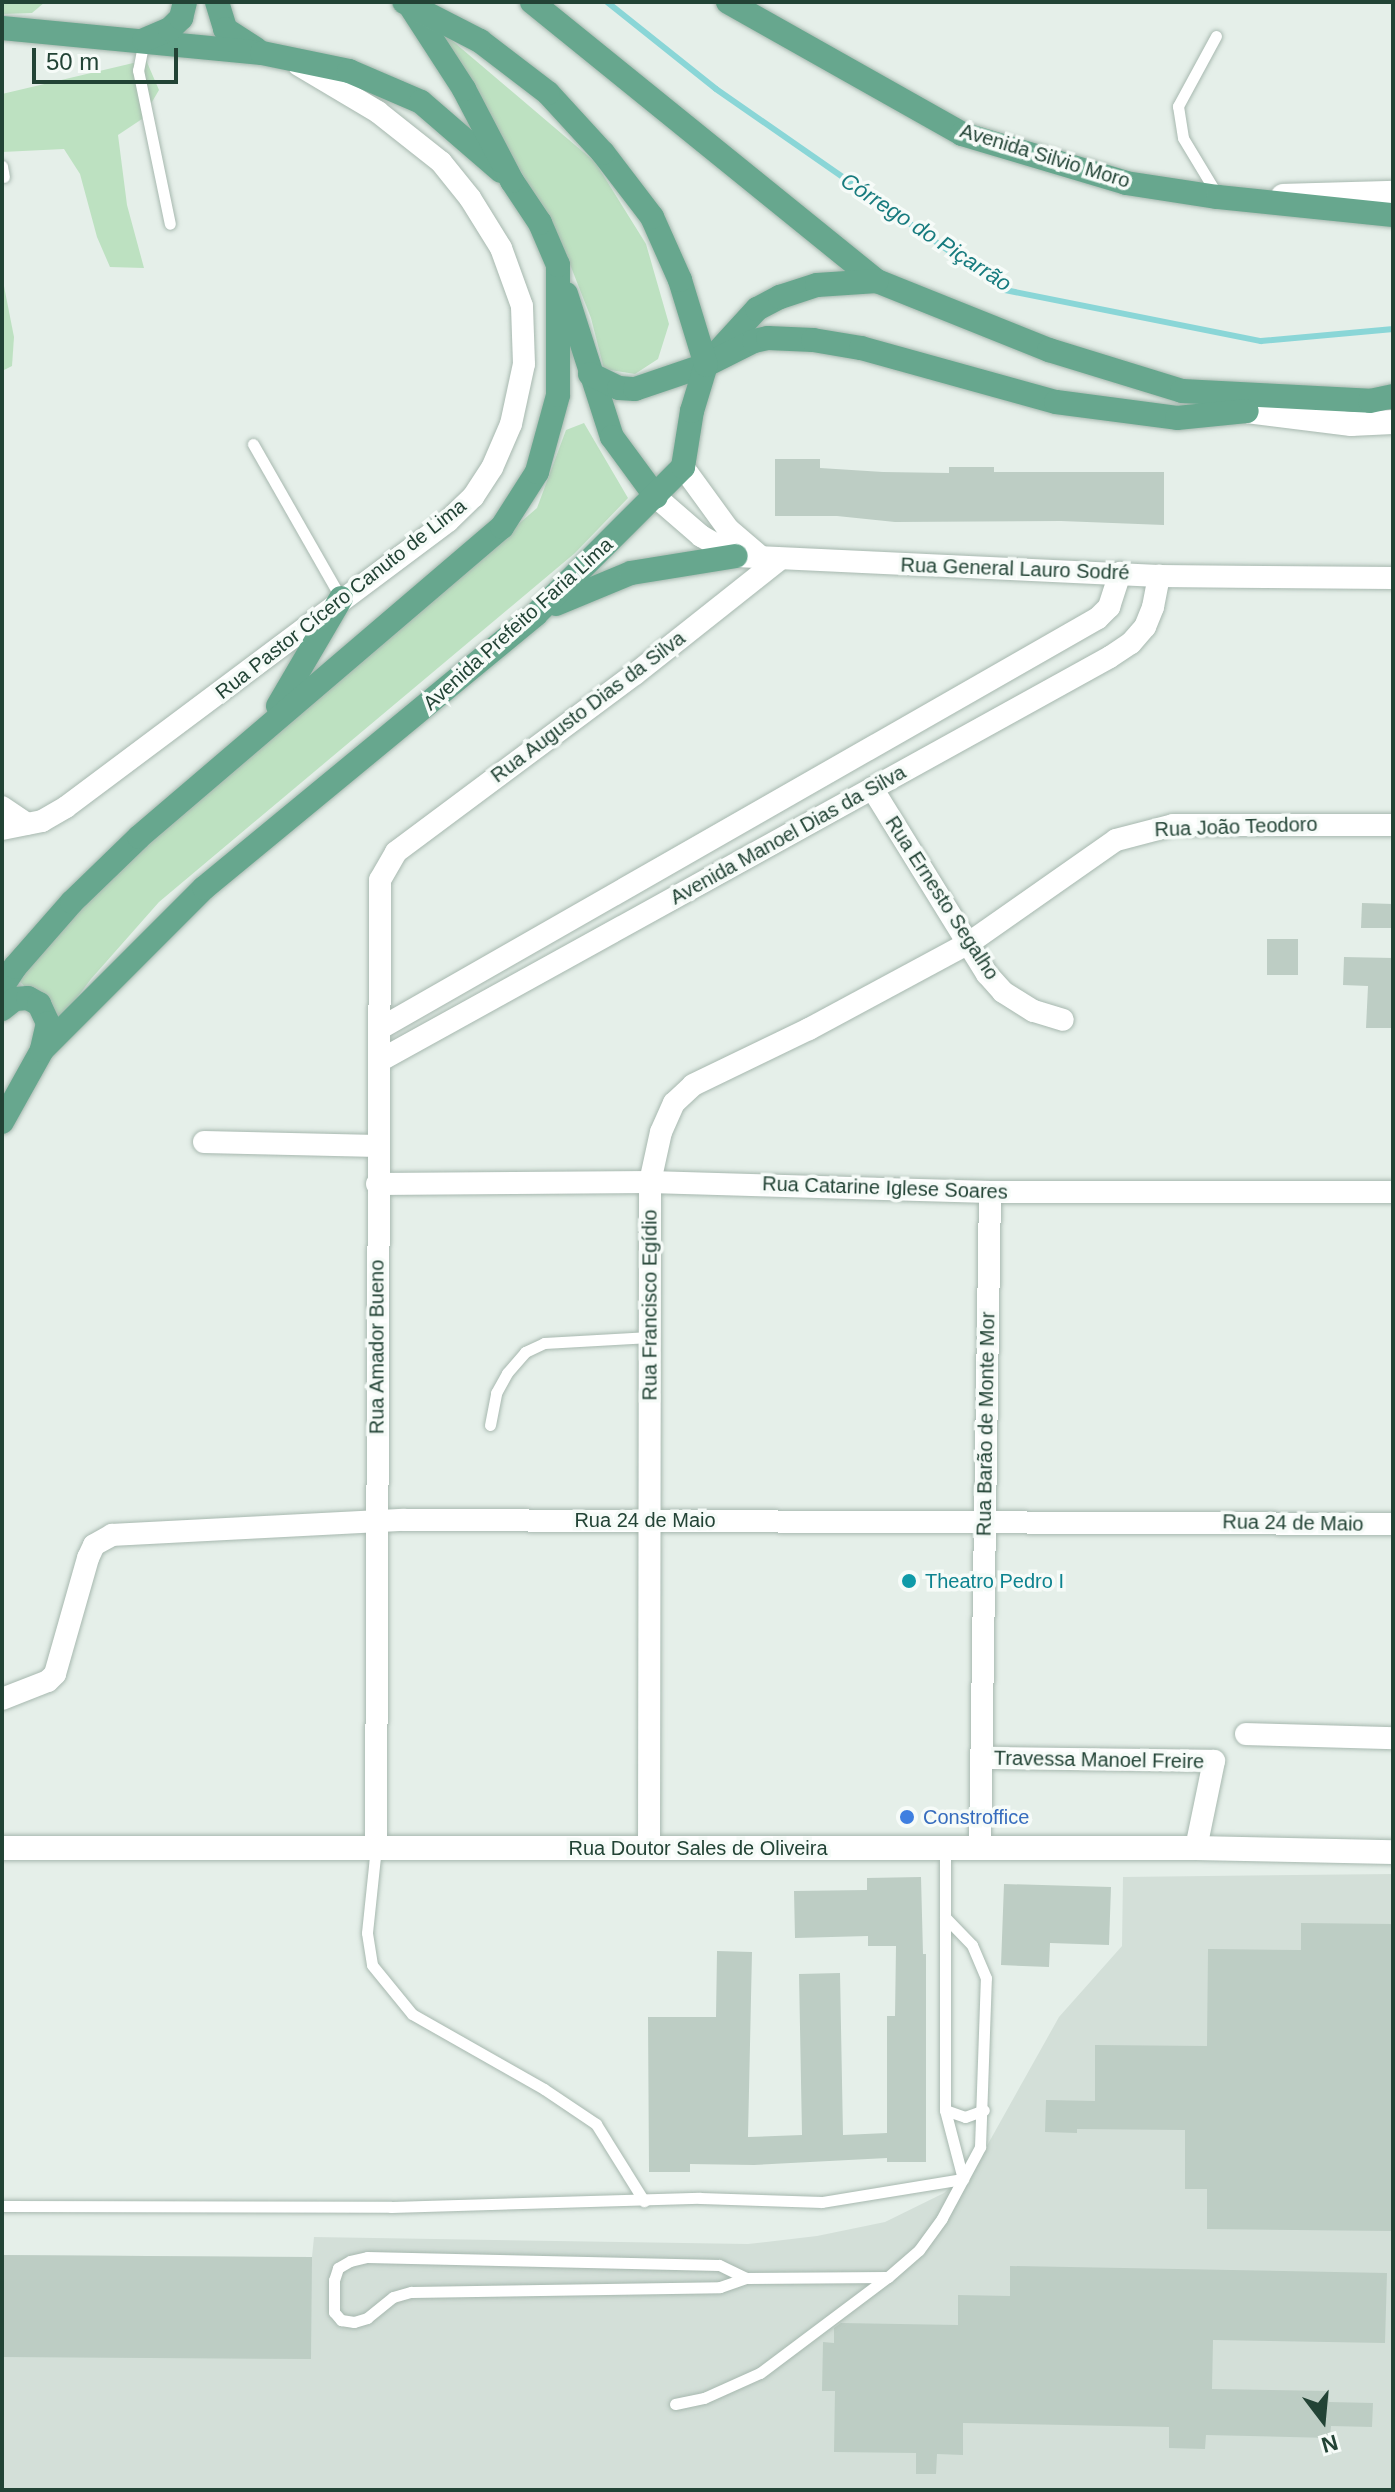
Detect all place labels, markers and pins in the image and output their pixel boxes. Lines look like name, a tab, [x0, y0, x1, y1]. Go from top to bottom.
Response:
place label: Theatro Pedro I	[925, 1569, 1064, 1593]
marker: Theatro Pedro I	[900, 1572, 918, 1590]
place label: Constroffice	[923, 1805, 1029, 1829]
marker: Constroffice	[898, 1808, 916, 1826]

